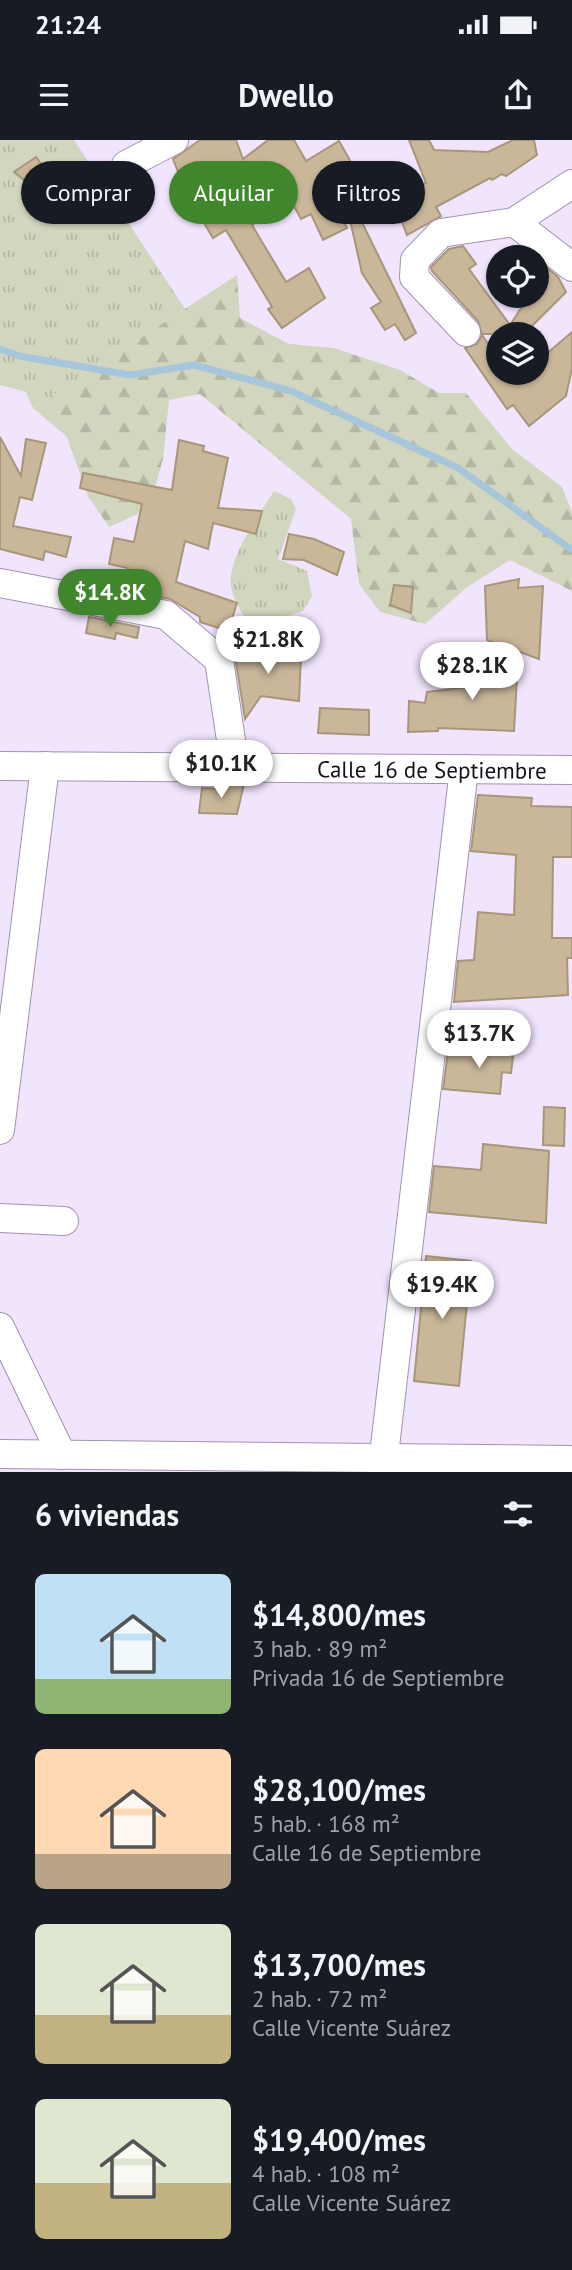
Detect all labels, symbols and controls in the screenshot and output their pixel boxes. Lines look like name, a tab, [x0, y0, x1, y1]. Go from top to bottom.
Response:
text: 21:24	[35, 8, 101, 41]
text: Dwello	[238, 74, 334, 116]
icon: menu	[35, 76, 73, 114]
icon: share	[499, 76, 537, 114]
chip: Comprar	[21, 161, 155, 224]
chip: Alquilar	[169, 161, 298, 224]
chip: Filtros	[312, 161, 425, 224]
map controls	[486, 245, 549, 385]
button: locate	[486, 245, 549, 308]
button: layers	[486, 322, 549, 385]
pin: $14.8K	[53, 570, 167, 629]
text: $14.8K	[74, 577, 146, 606]
pin: $21.8K	[211, 616, 325, 676]
text: $21.8K	[232, 624, 304, 653]
pin: $28.1K	[415, 643, 529, 702]
text: $28.1K	[436, 650, 508, 679]
pin: $10.1K	[164, 740, 278, 800]
text: $10.1K	[185, 748, 257, 777]
street label: Calle 16 de Septiembre	[317, 754, 547, 784]
pin: $13.7K	[422, 1010, 536, 1070]
text: $13.7K	[443, 1018, 515, 1047]
pin: $19.4K	[385, 1262, 499, 1321]
text: $19.4K	[406, 1269, 478, 1298]
text: 6 viviendas	[35, 1495, 179, 1534]
icon: filters	[499, 1495, 537, 1533]
text: $14,800/mes	[252, 1595, 426, 1634]
icon: home	[91, 1602, 175, 1686]
text: 3 hab. · 89 m²	[252, 1634, 387, 1663]
text: Privada 16 de Septiembre	[252, 1663, 504, 1692]
text: $28,100/mes	[252, 1770, 426, 1809]
icon: home	[91, 1777, 175, 1861]
text: 5 hab. · 168 m²	[252, 1809, 400, 1838]
text: Calle 16 de Septiembre	[252, 1838, 481, 1867]
text: $13,700/mes	[252, 1945, 426, 1984]
icon: home	[91, 1952, 175, 2036]
text: 2 hab. · 72 m²	[252, 1984, 387, 2013]
text: Calle Vicente Suárez	[252, 2013, 451, 2042]
text: $19,400/mes	[252, 2120, 426, 2159]
icon: home	[91, 2127, 175, 2211]
text: 4 hab. · 108 m²	[252, 2159, 400, 2188]
text: Calle Vicente Suárez	[252, 2188, 451, 2217]

